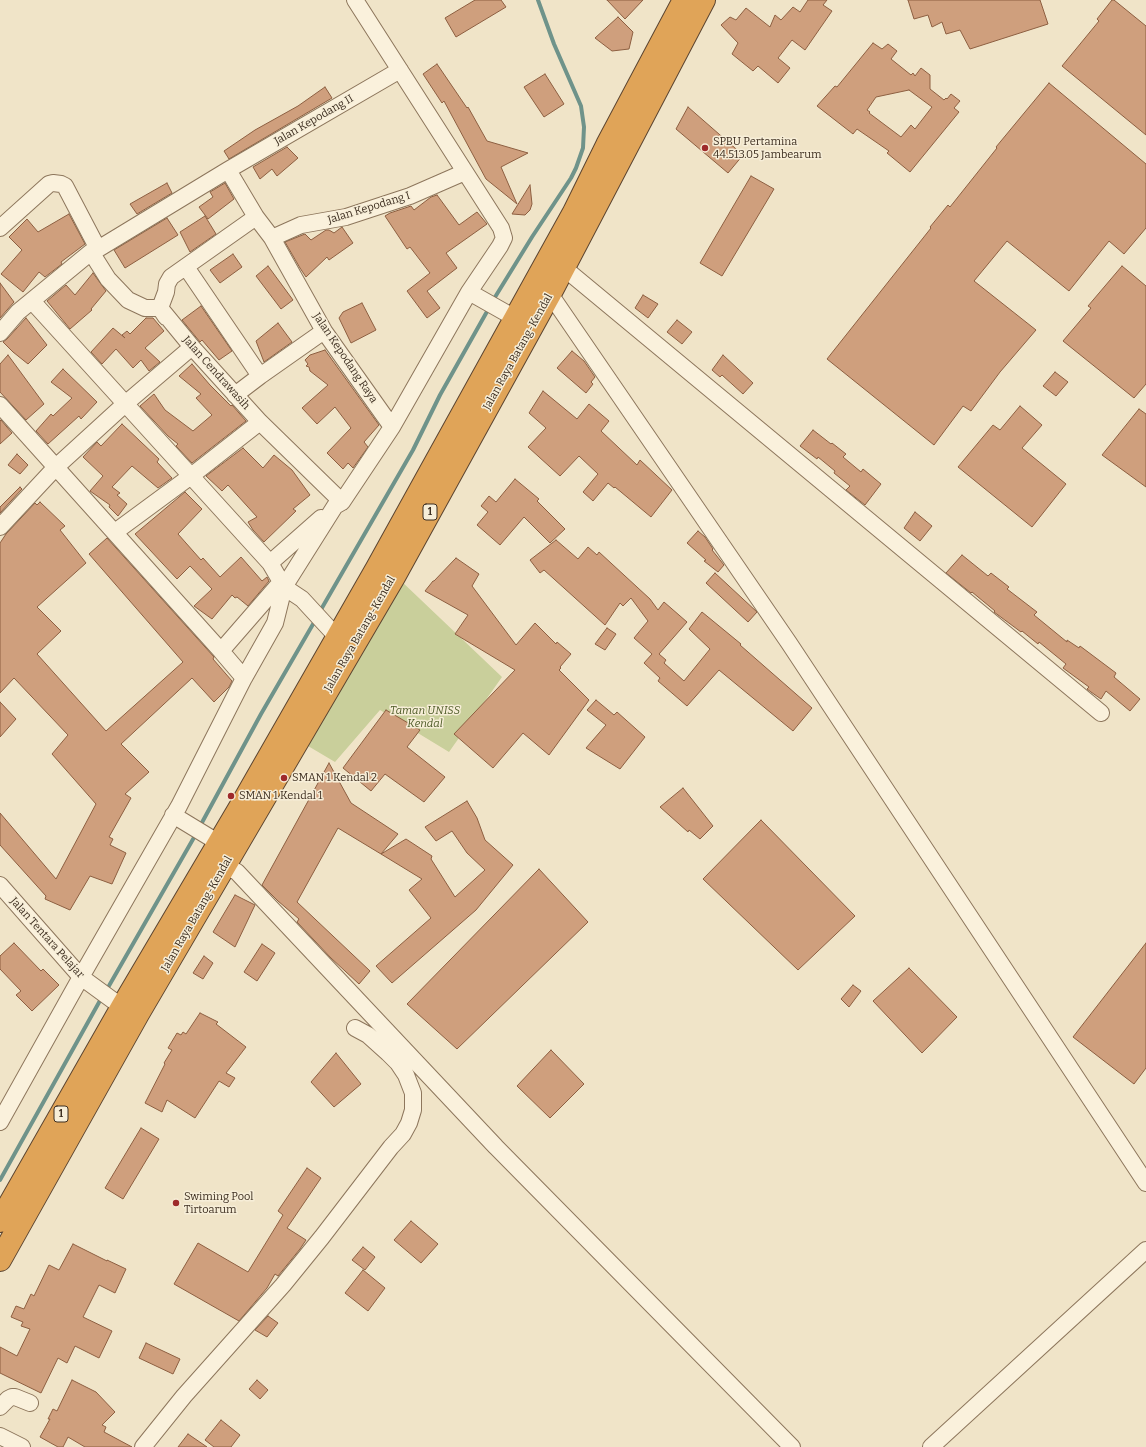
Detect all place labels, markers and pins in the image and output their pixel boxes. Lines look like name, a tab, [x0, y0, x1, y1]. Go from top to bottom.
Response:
place label: SPBU Pertamina 44.513.05 Jambearum	[713, 135, 821, 161]
marker: SPBU Pertamina 44.513.05 Jambearum	[700, 143, 710, 153]
place label: SMAN 1 Kendal 2	[292, 771, 377, 785]
marker: SMAN 1 Kendal 2	[279, 773, 289, 783]
place label: SMAN 1 Kendal 1	[239, 789, 323, 803]
marker: SMAN 1 Kendal 1	[226, 791, 236, 801]
place label: Swiming Pool Tirtoarum	[184, 1190, 253, 1216]
marker: Swiming Pool Tirtoarum	[171, 1198, 181, 1208]

